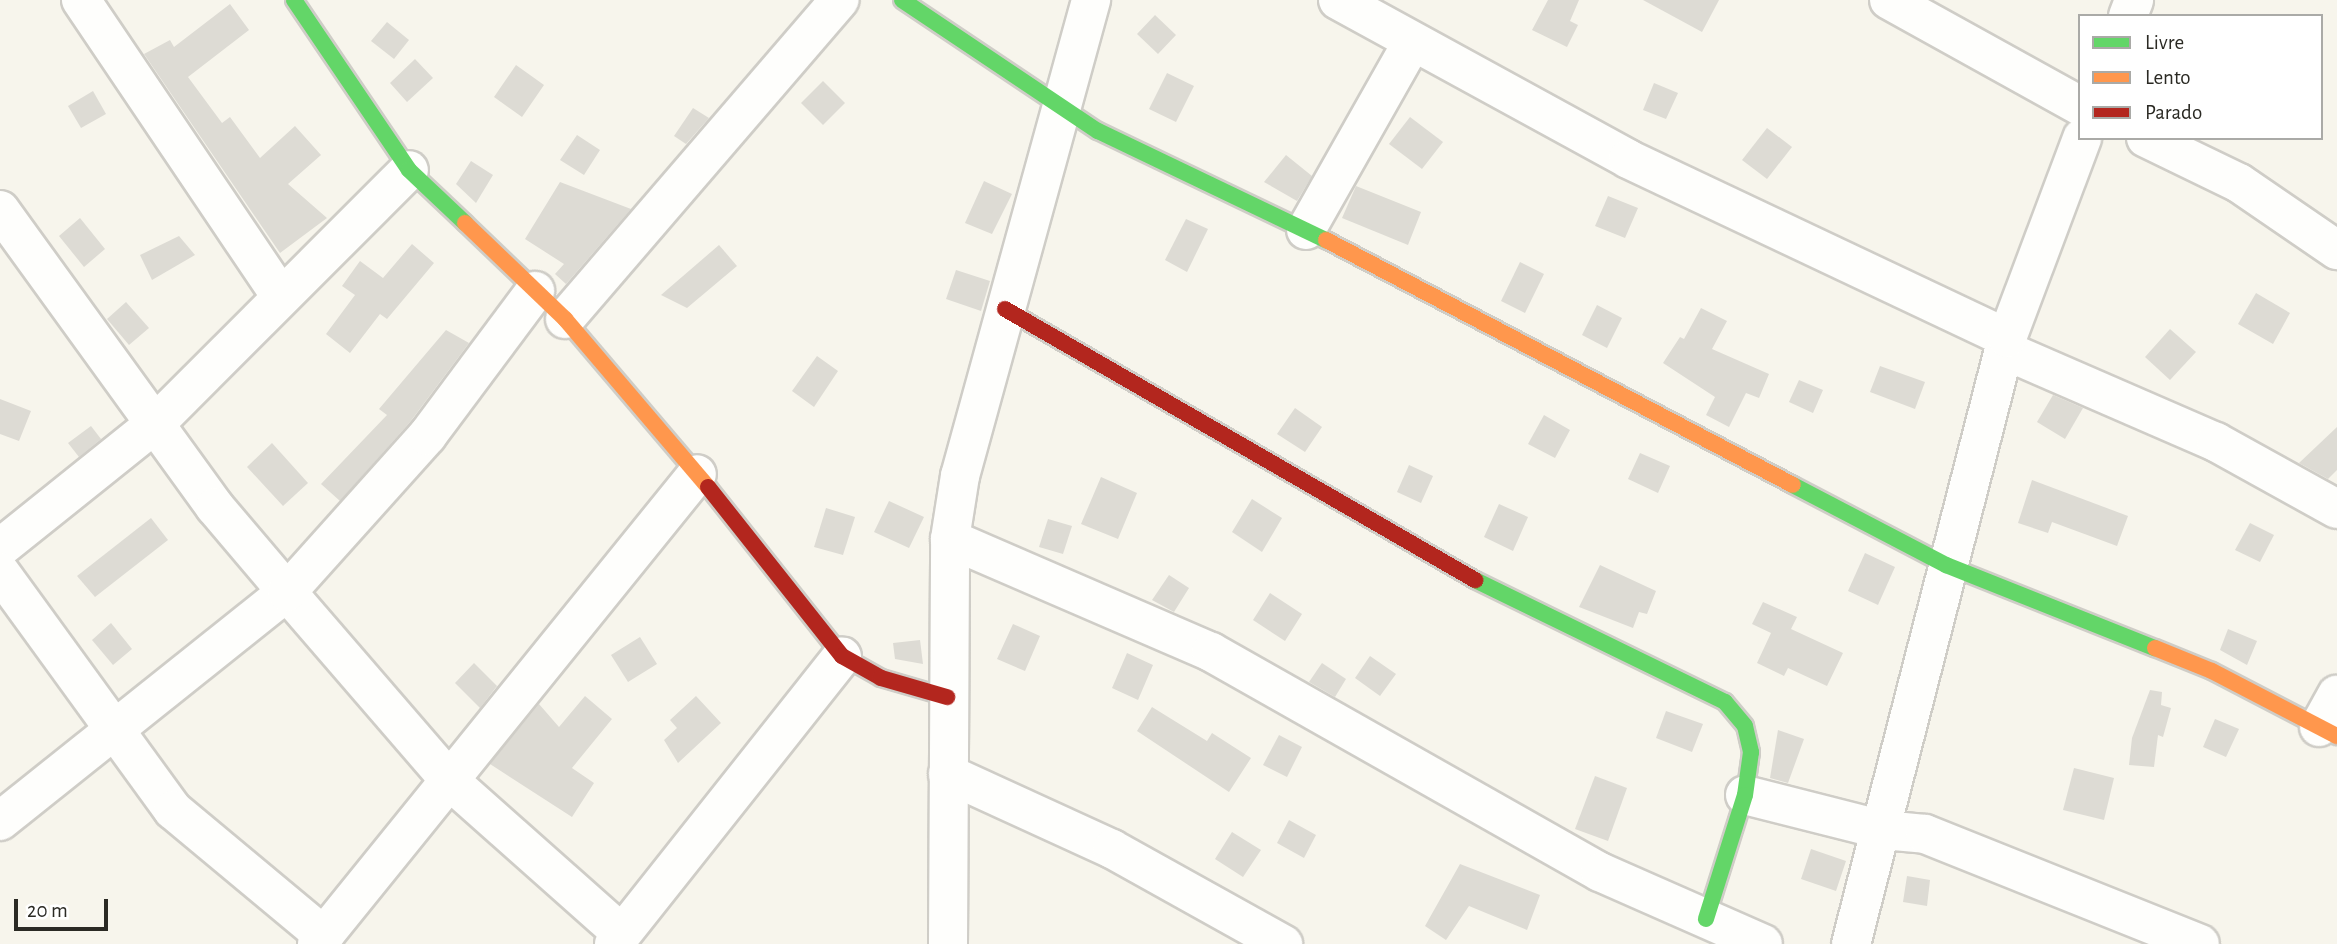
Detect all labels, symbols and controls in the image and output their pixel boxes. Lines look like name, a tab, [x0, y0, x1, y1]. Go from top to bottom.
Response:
legend	[2078, 14, 2323, 140]
text: Livre	[2145, 32, 2184, 53]
text: Lento	[2145, 67, 2191, 88]
text: Parado	[2145, 102, 2202, 123]
scale bar	[18, 884, 112, 928]
text: 20 m	[27, 900, 68, 921]

